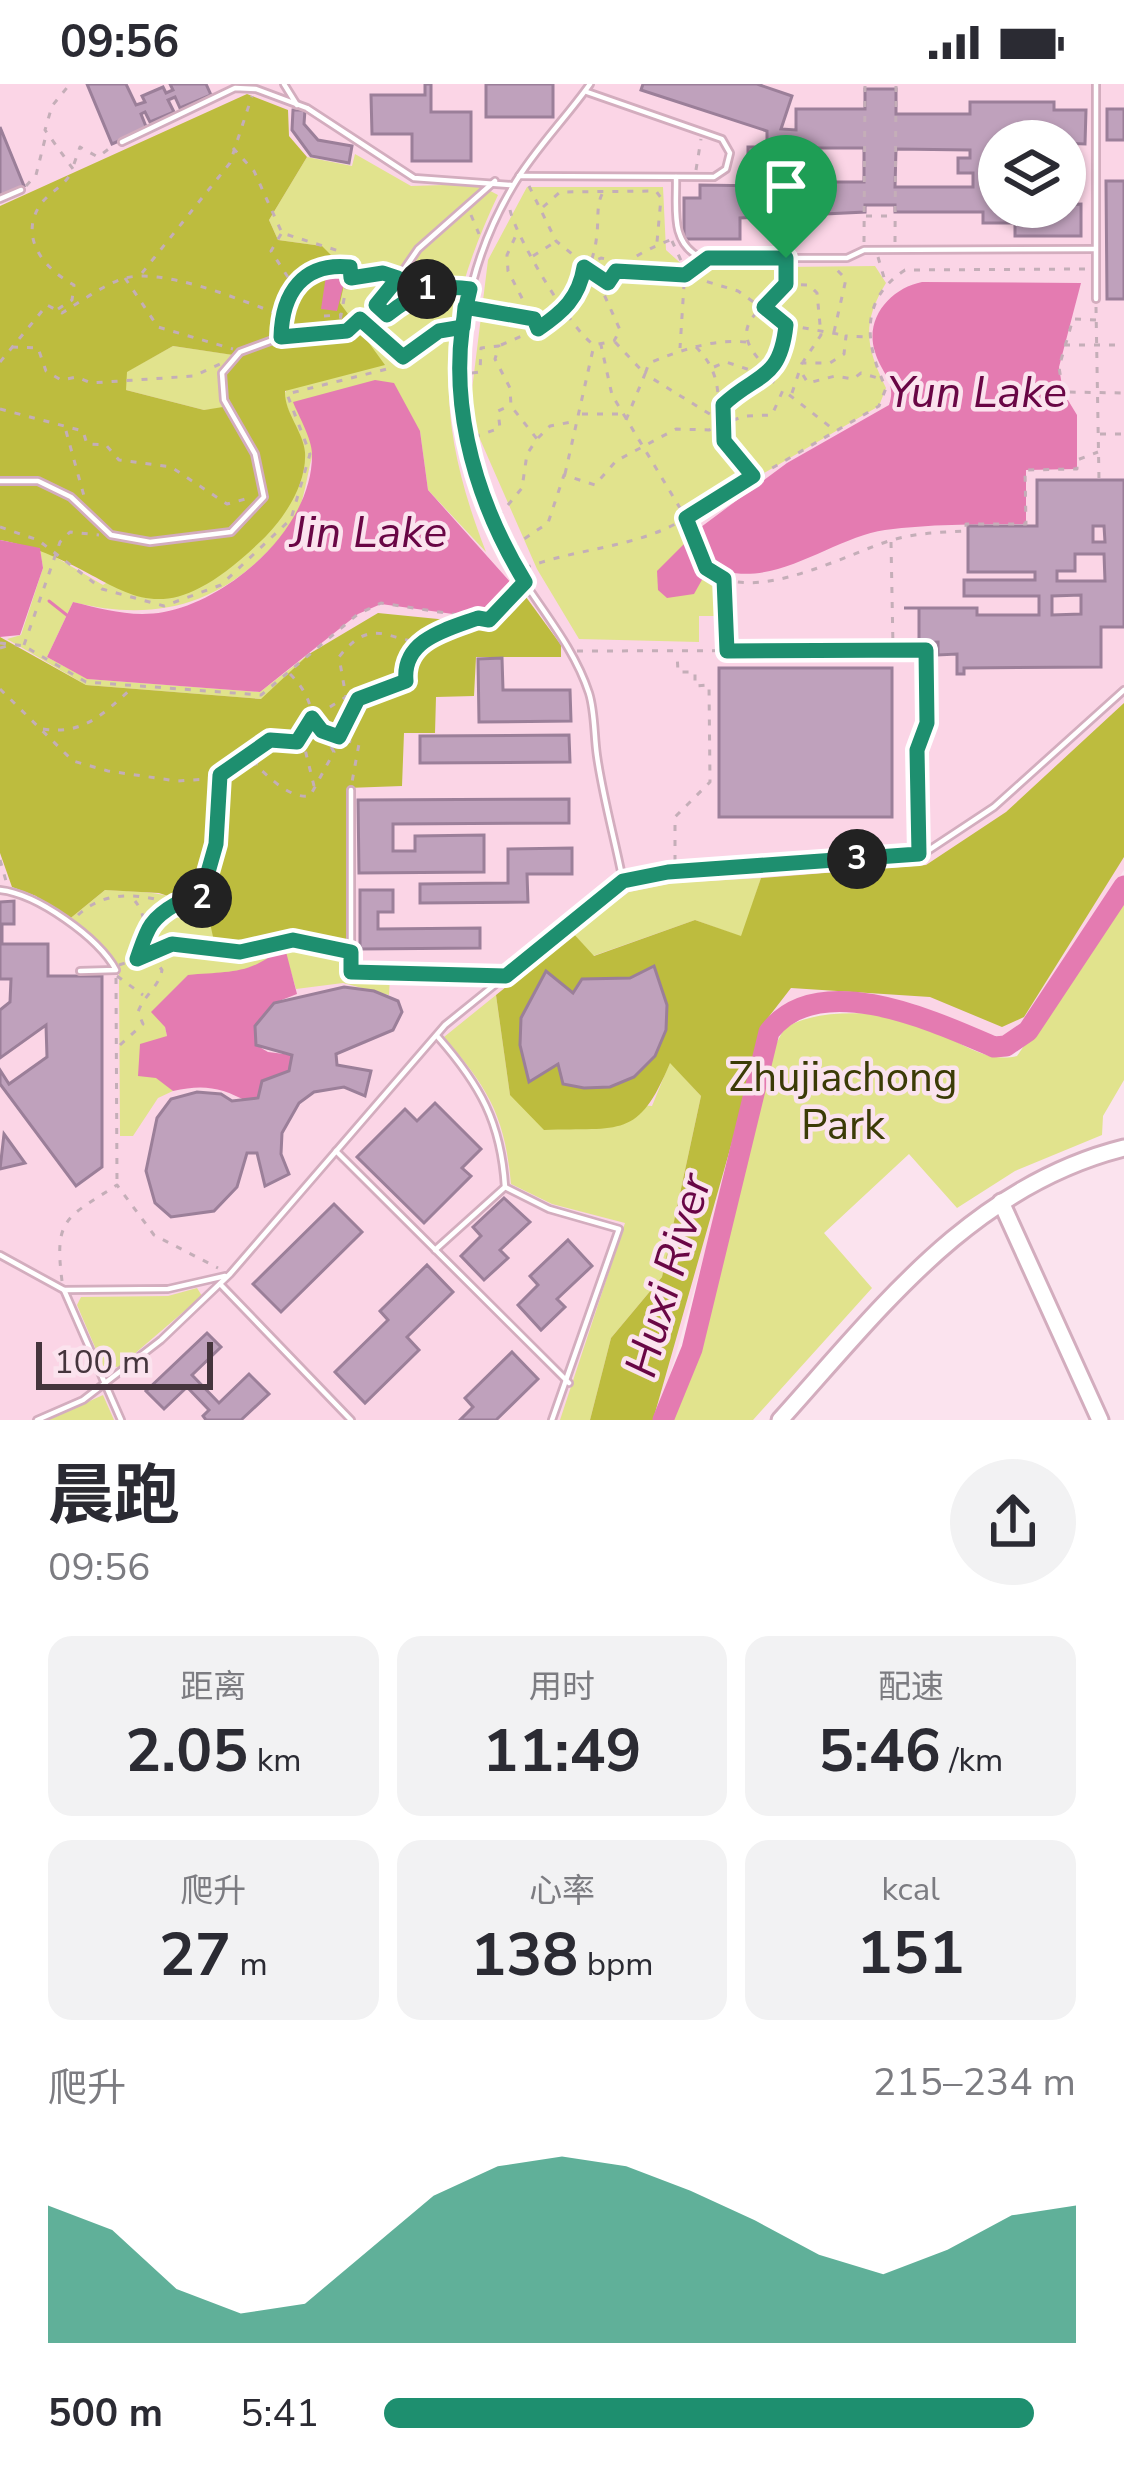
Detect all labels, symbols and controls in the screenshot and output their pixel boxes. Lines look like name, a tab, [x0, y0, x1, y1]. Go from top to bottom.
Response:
text: 09:56	[60, 12, 179, 73]
map controls	[978, 120, 1086, 228]
button: layers	[978, 120, 1086, 228]
pin	[735, 135, 837, 258]
icon: arrive	[753, 153, 819, 219]
pin: 1	[397, 259, 457, 319]
text: 1	[417, 266, 437, 311]
water label: Yun Lake	[887, 362, 1067, 423]
water label: Jin Lake	[289, 502, 447, 563]
pin: 3	[827, 829, 887, 889]
text: 3	[847, 836, 867, 881]
pin: 2	[172, 868, 232, 928]
text: 2	[192, 875, 212, 920]
park label: Zhujiachong Park	[728, 1049, 958, 1154]
water label: Huxi River	[610, 1165, 727, 1384]
scale bar	[36, 1336, 213, 1389]
text: 100 m	[54, 1340, 150, 1385]
text: 晨跑	[48, 1451, 180, 1541]
button: share	[950, 1459, 1076, 1585]
text: 09:56	[48, 1541, 151, 1594]
text: 距离	[180, 1665, 246, 1710]
text: 用时	[529, 1665, 595, 1710]
text: 配速	[878, 1665, 944, 1710]
text: 2.05	[125, 1710, 248, 1792]
text: 11:49	[483, 1710, 641, 1792]
text: 5:46	[818, 1710, 941, 1792]
text: km	[248, 1738, 301, 1783]
text: /km	[941, 1738, 1003, 1783]
text: kcal	[881, 1867, 940, 1912]
text: 爬升	[180, 1869, 246, 1914]
text: 心率	[529, 1869, 595, 1914]
text: 151	[857, 1912, 965, 1994]
text: 27	[159, 1914, 231, 1996]
text: 138	[470, 1914, 578, 1996]
text: m	[231, 1942, 268, 1987]
text: bpm	[578, 1942, 654, 1987]
text: 215–234 m	[873, 2056, 1076, 2109]
text: 爬升	[48, 2062, 126, 2115]
text: 500 m	[48, 2387, 163, 2440]
text: 5:41	[240, 2387, 319, 2440]

